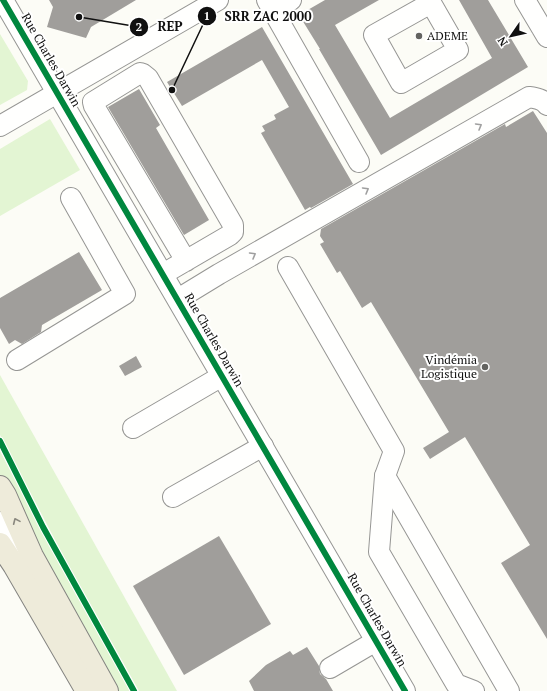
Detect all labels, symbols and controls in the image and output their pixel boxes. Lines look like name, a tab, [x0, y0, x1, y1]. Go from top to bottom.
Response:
callout: SRR ZAC 2000	[197, 4, 320, 29]
text: SRR ZAC 2000	[224, 7, 312, 25]
text: 1	[204, 8, 210, 23]
street label: Rue Charles Darwin	[19, 10, 84, 109]
callout: REP	[129, 14, 190, 39]
north arrow	[491, 16, 531, 56]
text: REP	[157, 17, 183, 35]
text: 2	[136, 19, 143, 34]
place label: ADEME	[427, 28, 468, 43]
marker: ADEME	[414, 31, 424, 41]
text: N	[494, 34, 511, 49]
one-way arrow	[474, 123, 482, 131]
one-way arrow	[361, 188, 369, 195]
one-way arrow	[249, 252, 256, 259]
street label: Rue Charles Darwin	[182, 290, 247, 389]
place label: Vindémia Logistique	[421, 352, 477, 381]
marker: Vindémia Logistique	[480, 362, 490, 372]
one-way arrow	[13, 517, 21, 525]
street label: Rue Charles Darwin	[345, 570, 410, 669]

